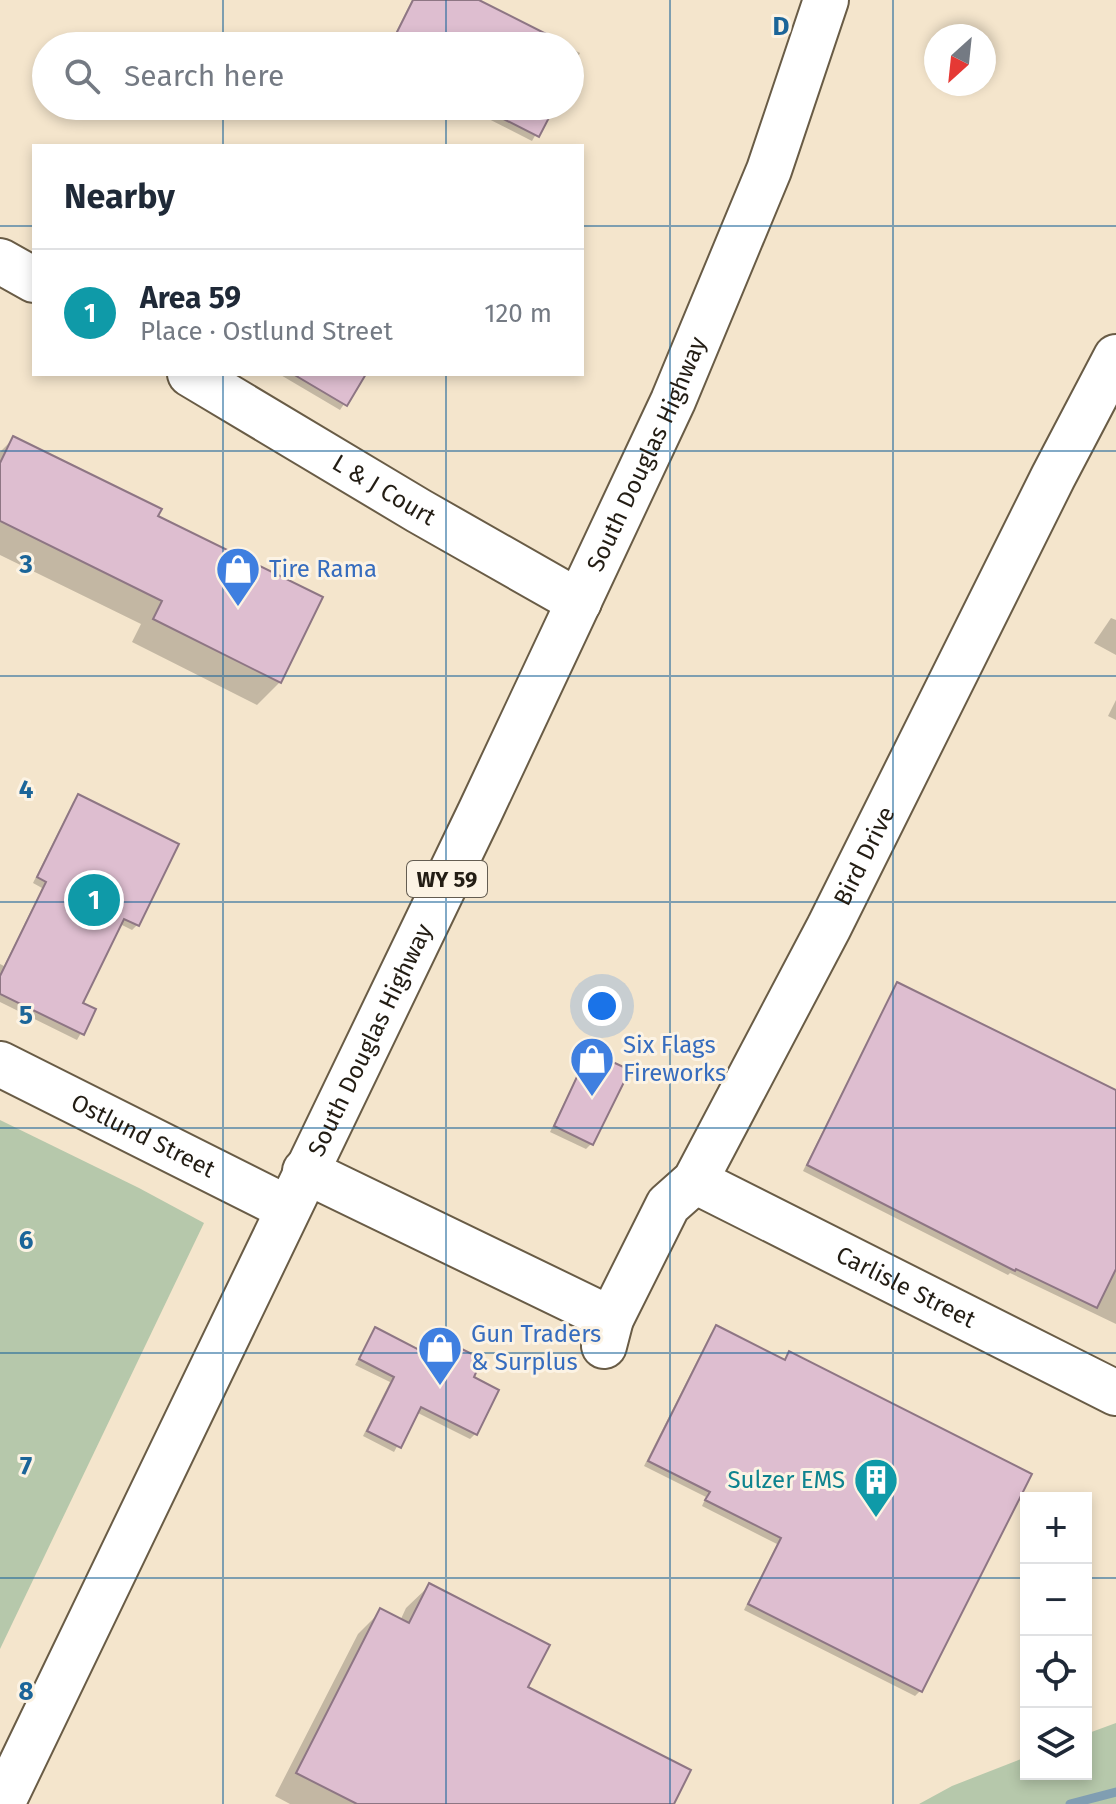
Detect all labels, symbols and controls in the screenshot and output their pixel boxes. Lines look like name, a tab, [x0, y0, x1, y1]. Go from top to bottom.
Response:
text: D	[773, 11, 790, 42]
north arrow	[924, 24, 996, 96]
search box	[32, 32, 584, 120]
icon: search	[60, 54, 104, 98]
text: Search here	[124, 58, 284, 94]
text: Nearby	[64, 176, 175, 217]
text: Area 59	[140, 280, 241, 316]
text: 1	[84, 298, 96, 329]
text: 120 m	[484, 298, 552, 329]
text: Place · Ostlund Street	[140, 316, 393, 347]
street label: South Douglas Highway	[581, 333, 712, 576]
street label: L & J Court	[327, 449, 441, 532]
shop icon: Tire Rama	[214, 545, 262, 608]
text: 3	[18, 549, 33, 580]
place label: Tire Rama	[269, 555, 377, 583]
text: 4	[19, 774, 34, 805]
street label: Bird Drive	[828, 802, 901, 910]
road number: WY 59	[407, 861, 487, 897]
pin: 1	[68, 870, 120, 930]
street label: South Douglas Highway	[302, 919, 438, 1161]
your location	[582, 986, 622, 1026]
text: 5	[19, 1000, 33, 1031]
place label: Six Flags Fireworks	[623, 1031, 726, 1087]
shop icon: Six Flags Fireworks	[568, 1035, 616, 1098]
street label: Ostlund Street	[66, 1088, 220, 1184]
text: 6	[19, 1225, 34, 1256]
street label: Carlisle Street	[832, 1240, 980, 1334]
place label: Gun Traders & Surplus	[471, 1320, 601, 1376]
shop icon: Gun Traders & Surplus	[416, 1324, 464, 1387]
text: 7	[20, 1451, 32, 1482]
building icon: Sulzer EMS	[852, 1456, 900, 1519]
place label: Sulzer EMS	[727, 1466, 845, 1494]
map controls	[1020, 1492, 1092, 1780]
button: +	[1020, 1492, 1092, 1564]
button: −	[1020, 1564, 1092, 1636]
button: locate	[1020, 1636, 1092, 1708]
text: 8	[18, 1676, 34, 1707]
button: layers	[1020, 1708, 1092, 1780]

